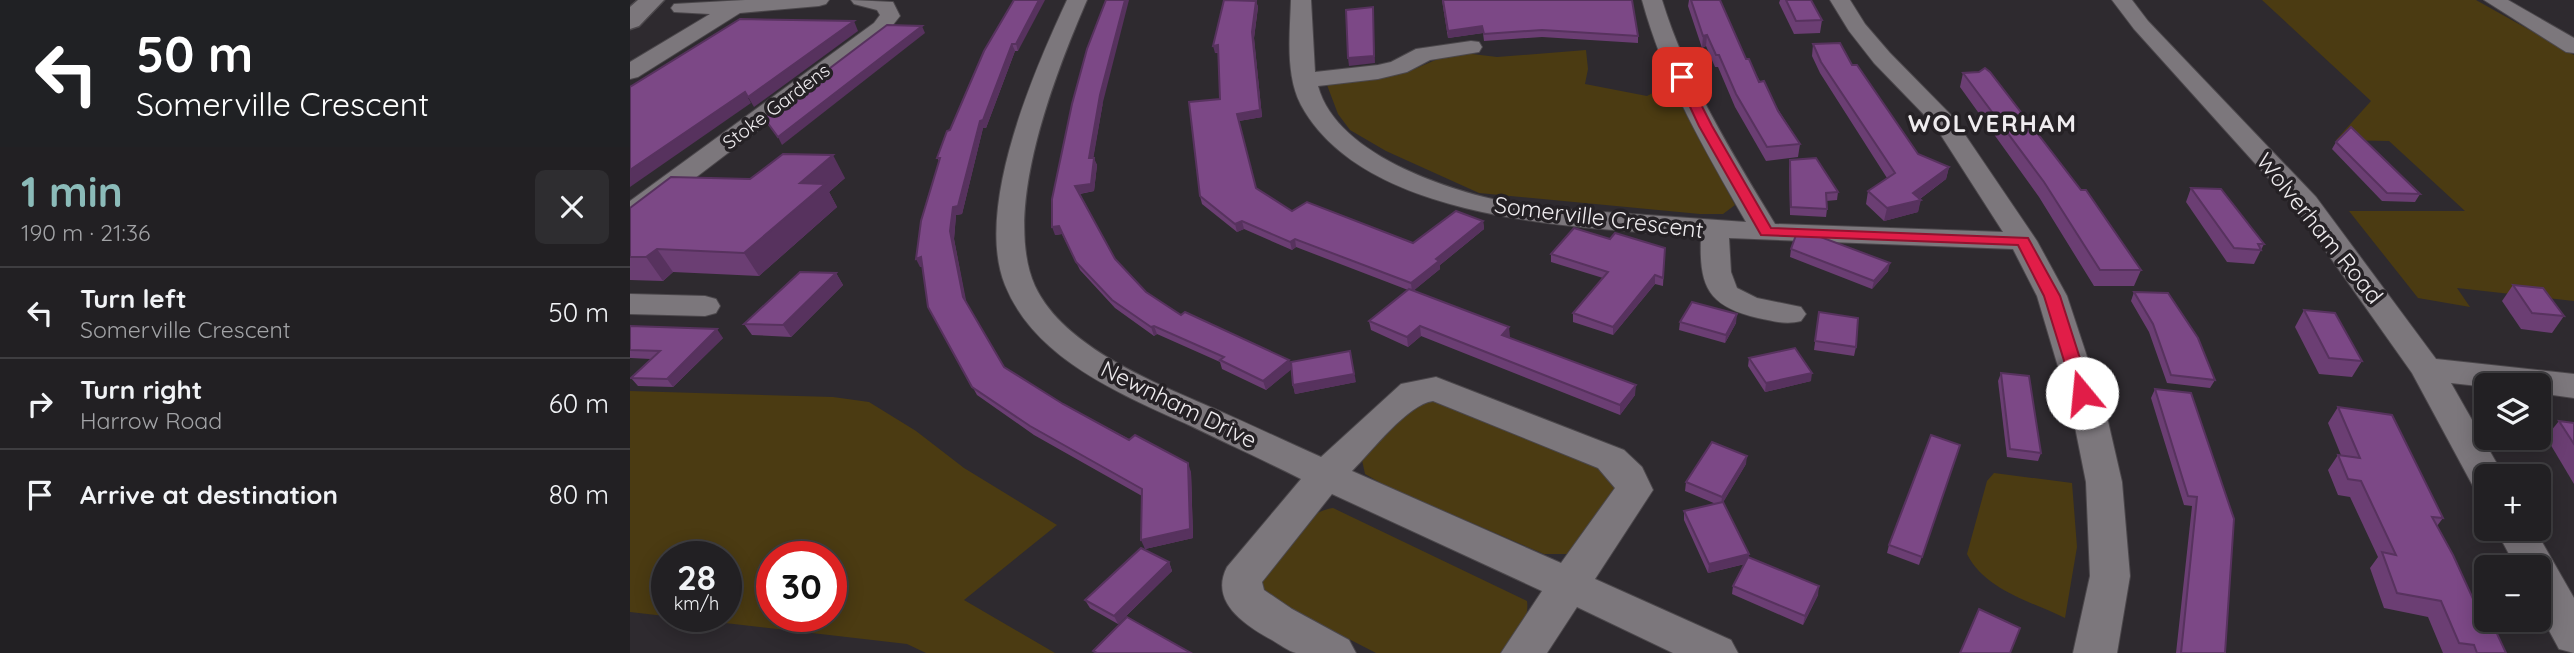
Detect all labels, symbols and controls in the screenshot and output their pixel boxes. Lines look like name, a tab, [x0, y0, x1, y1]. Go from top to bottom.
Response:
text: 50 m	[136, 23, 253, 84]
icon: left	[21, 28, 112, 119]
pin	[1652, 47, 1712, 107]
street label: Stoke Gardens	[718, 58, 834, 154]
icon: arrive	[1663, 58, 1701, 96]
text: Somerville Crescent	[136, 84, 429, 124]
district label: WOLVERHAM	[1908, 108, 2078, 138]
street label: Wolverham Road	[2250, 147, 2390, 309]
text: 1 min	[21, 165, 123, 218]
button: close	[535, 170, 609, 244]
street label: Somerville Crescent	[1493, 190, 1706, 244]
text: 190 m · 21:36	[21, 218, 150, 247]
text: Turn left	[80, 282, 187, 315]
icon: left	[21, 294, 59, 332]
text: 50 m	[549, 296, 609, 329]
text: Somerville Crescent	[80, 315, 291, 344]
street label: Newnham Drive	[1096, 354, 1262, 454]
position arrow	[2045, 356, 2119, 430]
text: Turn right	[80, 373, 202, 406]
map controls	[2474, 373, 2551, 632]
button: layers	[2474, 373, 2551, 450]
icon: right	[21, 385, 59, 423]
text: 60 m	[549, 387, 609, 420]
text: Harrow Road	[80, 406, 222, 435]
button: +	[2474, 464, 2551, 541]
icon: arrive	[21, 476, 59, 514]
text: Arrive at destination	[80, 478, 338, 511]
text: 80 m	[549, 478, 609, 511]
speed limit sign: 30	[756, 541, 847, 632]
text: 28	[677, 555, 716, 599]
button: −	[2474, 555, 2551, 632]
text: km/h	[674, 592, 719, 615]

